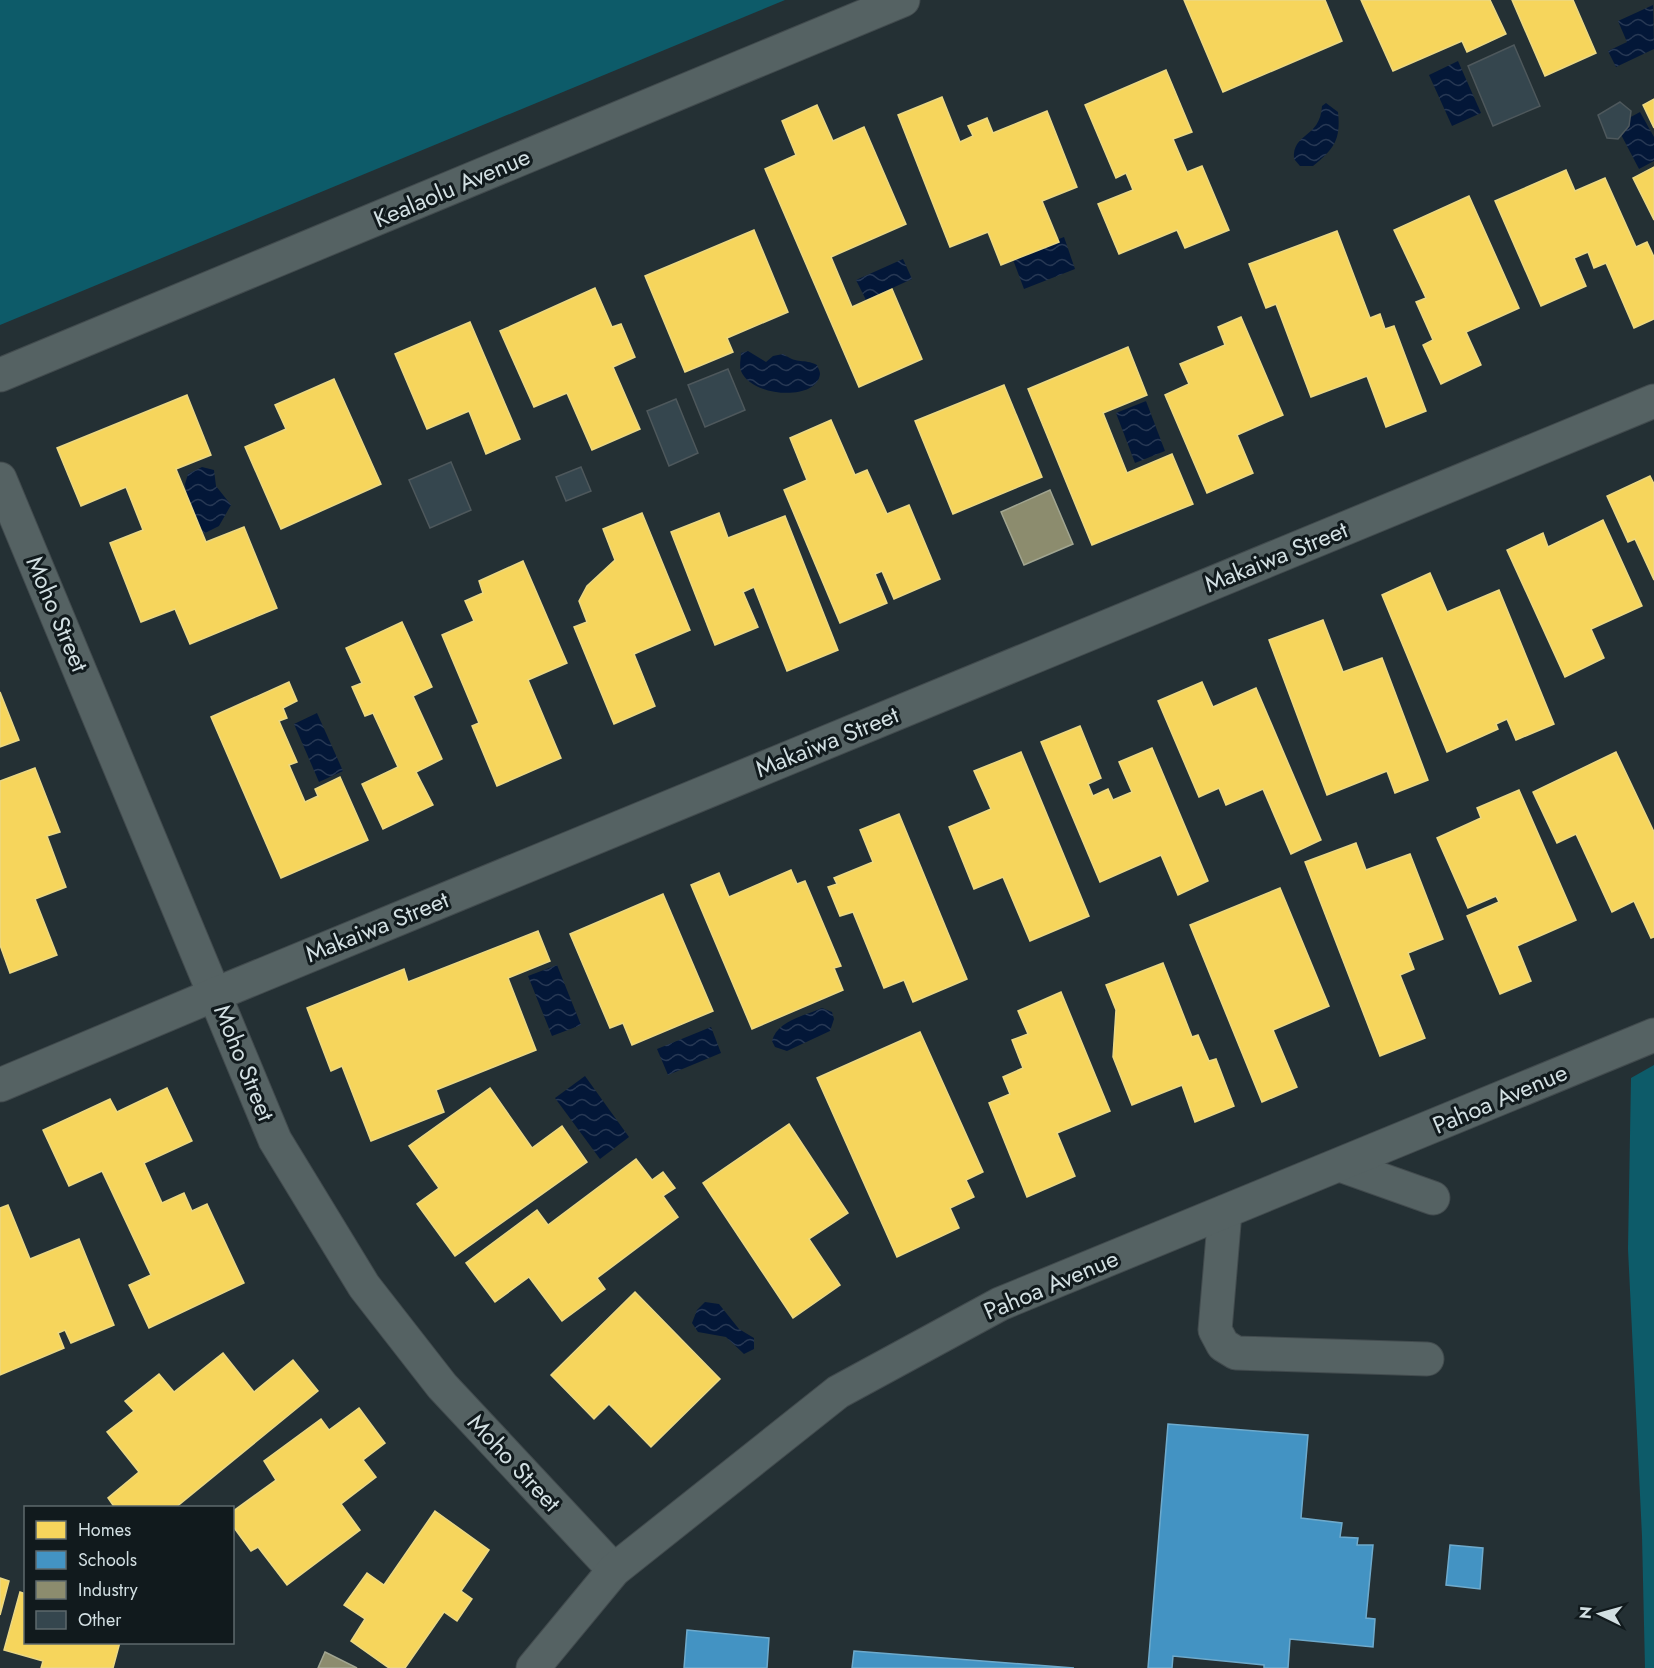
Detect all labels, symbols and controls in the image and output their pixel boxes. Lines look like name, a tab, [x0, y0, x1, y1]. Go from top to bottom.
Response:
street label: Kealaolu Avenue	[368, 139, 536, 236]
street label: Makaiwa Street	[1199, 512, 1353, 601]
street label: Moho Street	[17, 550, 98, 677]
street label: Makaiwa Street	[750, 697, 904, 786]
street label: Makaiwa Street	[300, 882, 454, 971]
street label: Moho Street	[205, 999, 284, 1126]
street label: Pahoa Avenue	[1427, 1054, 1573, 1143]
street label: Pahoa Avenue	[978, 1240, 1124, 1329]
street label: Moho Street	[460, 1406, 569, 1520]
legend	[24, 1506, 234, 1644]
text: Homes	[78, 1517, 131, 1543]
text: Schools	[78, 1547, 137, 1573]
text: Industry	[78, 1577, 138, 1603]
north arrow	[1570, 1584, 1630, 1644]
text: N	[1574, 1605, 1598, 1620]
text: Other	[78, 1607, 122, 1633]

